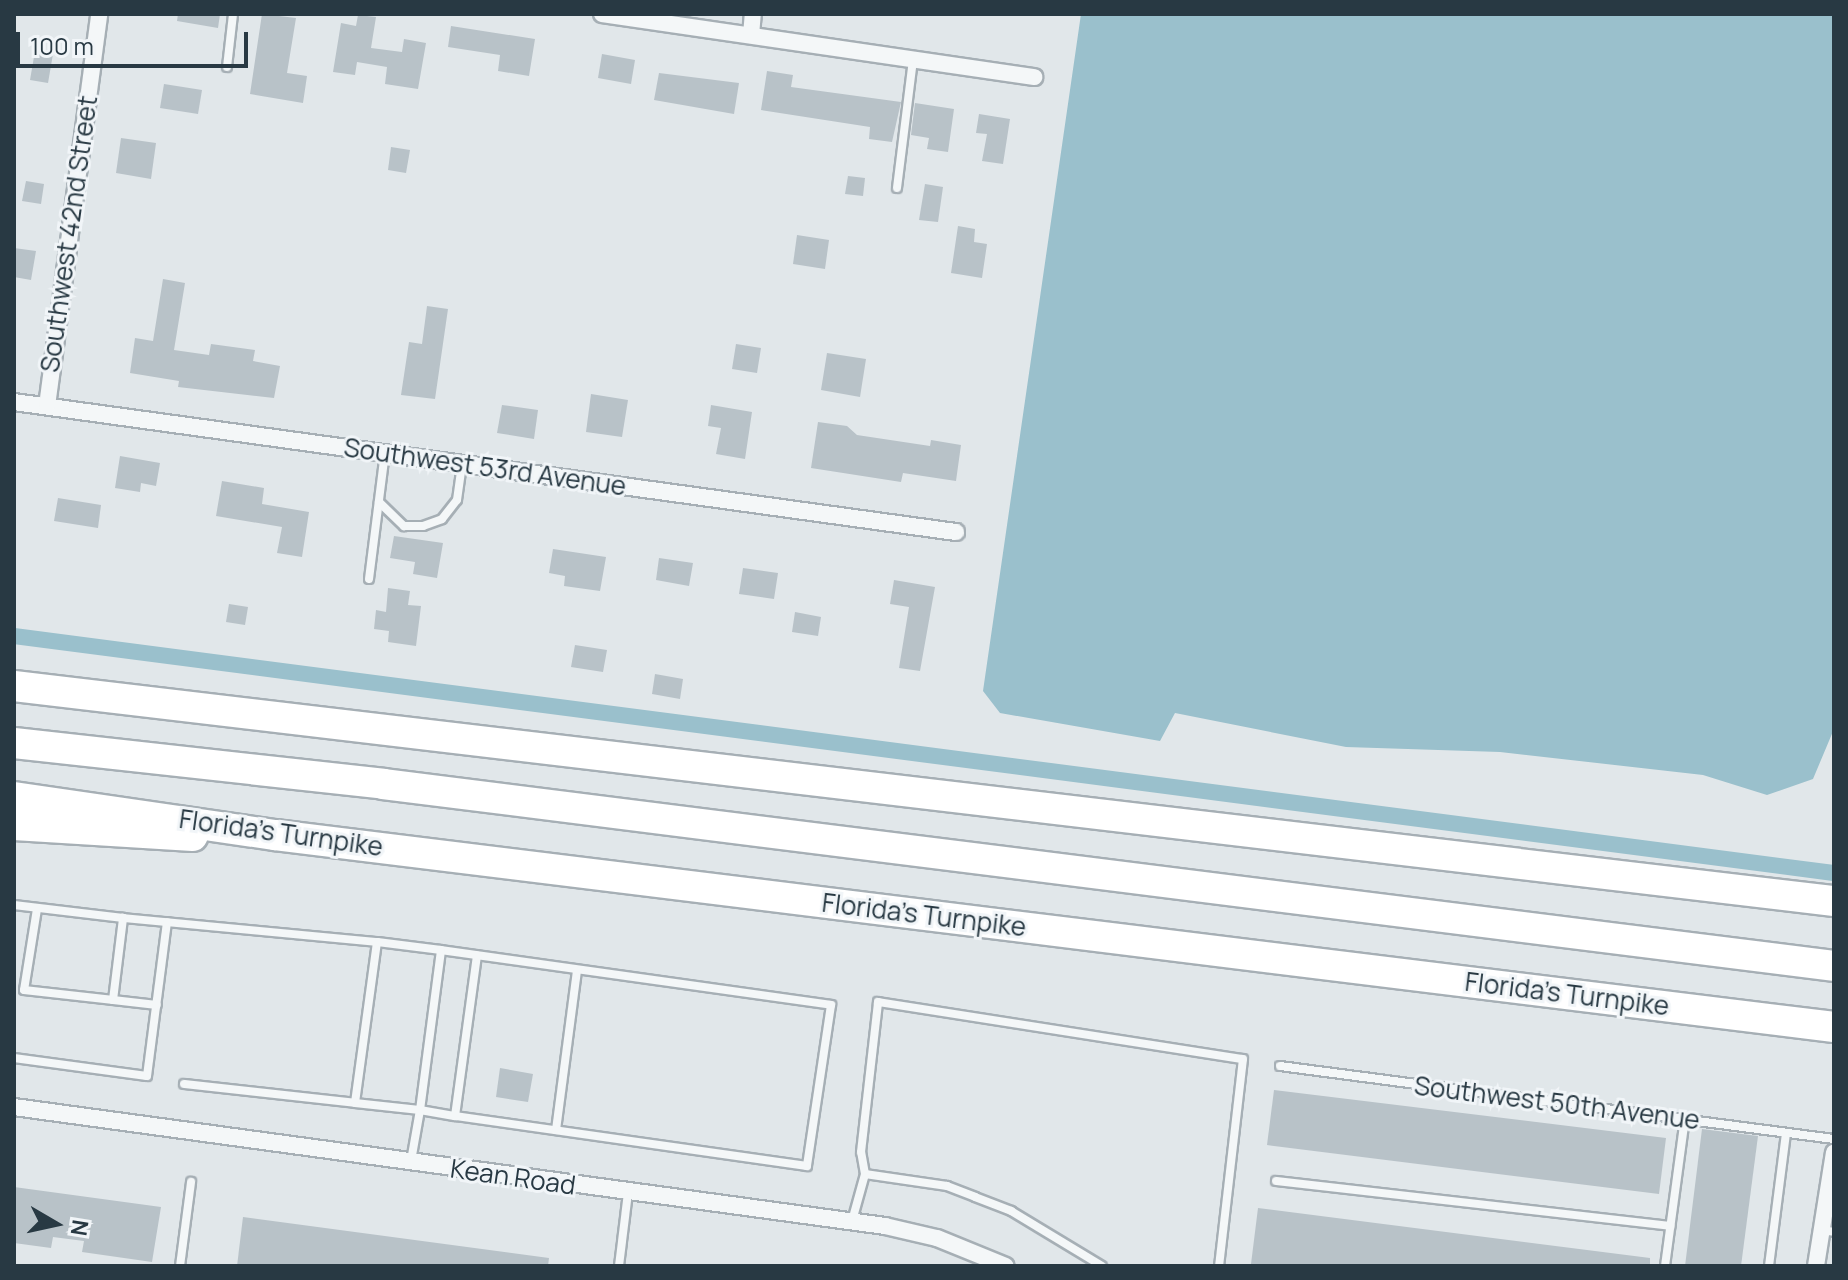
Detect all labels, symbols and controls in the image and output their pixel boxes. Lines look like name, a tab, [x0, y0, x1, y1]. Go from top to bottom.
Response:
scale bar	[20, 16, 252, 66]
text: 100 m	[30, 29, 94, 62]
street label: Southwest 42nd Street	[34, 94, 104, 374]
street label: Southwest 53rd Avenue	[342, 432, 628, 502]
street label: Florida's Turnpike	[177, 803, 385, 863]
street label: Florida's Turnpike	[820, 887, 1028, 943]
street label: Florida's Turnpike	[1463, 966, 1671, 1022]
street label: Southwest 50th Avenue	[1412, 1070, 1702, 1136]
street label: Kean Road	[448, 1153, 578, 1201]
north arrow	[16, 1184, 96, 1264]
text: N	[64, 1218, 96, 1238]

